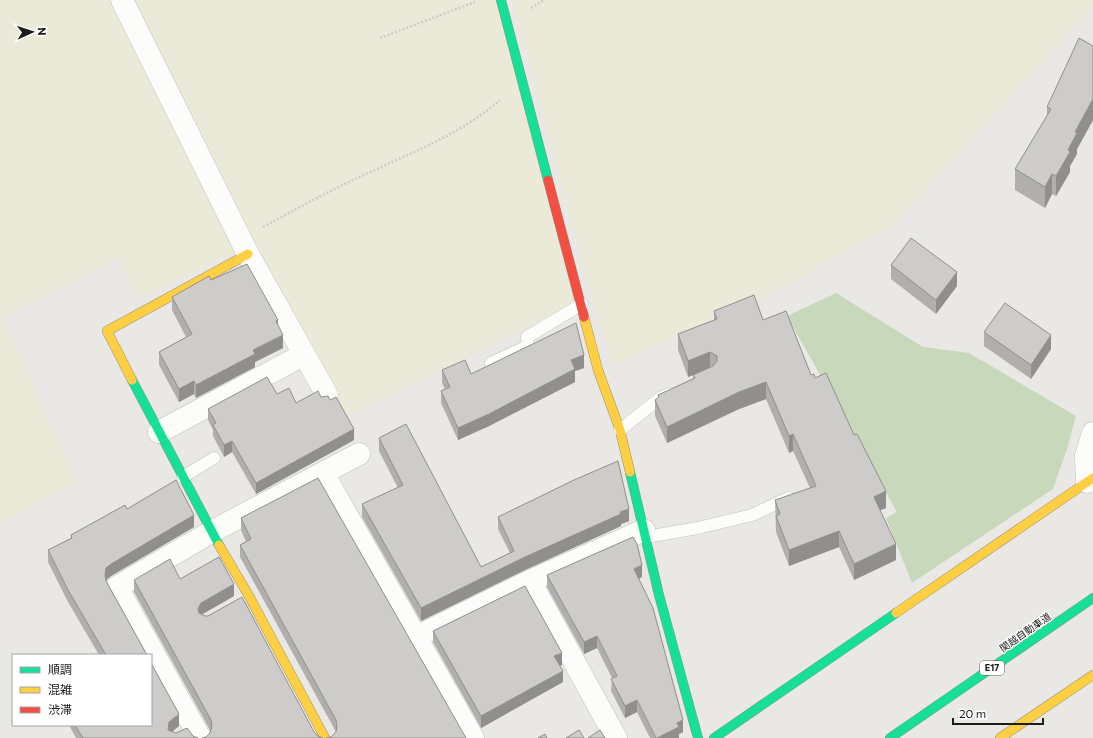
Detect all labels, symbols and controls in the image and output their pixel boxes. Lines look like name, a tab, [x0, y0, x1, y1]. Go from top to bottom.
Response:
north arrow	[12, 12, 52, 52]
text: N	[36, 27, 49, 36]
street label: 関越自動車道	[997, 610, 1053, 654]
legend	[12, 654, 152, 726]
road number: E17	[980, 661, 1004, 675]
text: 順調	[48, 662, 72, 676]
text: 混雑	[48, 682, 72, 696]
scale bar	[953, 700, 1043, 726]
text: 渋滞	[48, 702, 72, 716]
text: 20 m	[959, 706, 986, 720]

